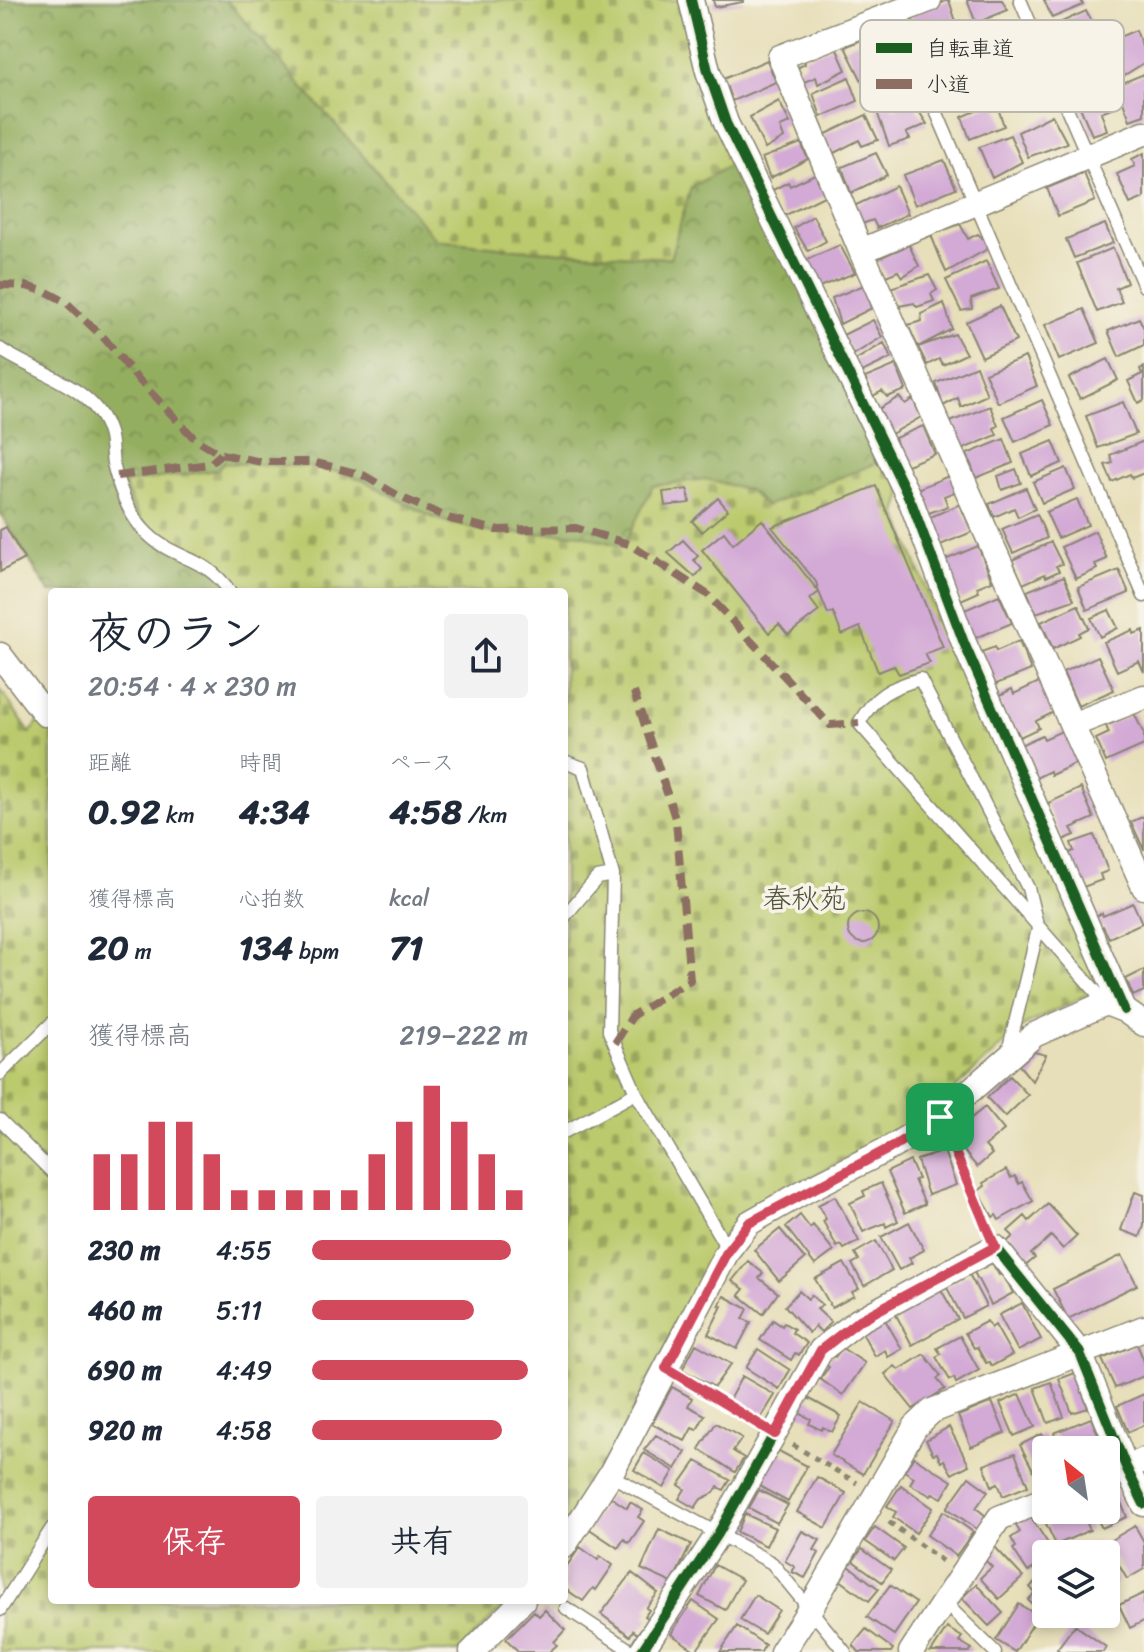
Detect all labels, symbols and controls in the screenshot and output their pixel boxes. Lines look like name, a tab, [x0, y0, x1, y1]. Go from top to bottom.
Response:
legend	[860, 20, 1124, 112]
text: 自転車道	[926, 29, 1014, 68]
text: 小道	[926, 65, 970, 104]
text: 夜のラン	[88, 594, 264, 672]
button: share	[444, 614, 528, 698]
text: 20:54 · 4 × 230 m	[88, 663, 297, 709]
text: 距離	[88, 743, 132, 782]
text: 時間	[239, 743, 283, 782]
text: ペース	[389, 743, 454, 782]
text: 0.92	[88, 782, 160, 842]
text: 4:34	[239, 782, 310, 842]
text: 4:58	[389, 782, 462, 842]
text: km	[160, 796, 195, 835]
text: /km	[462, 796, 507, 835]
park label: 春秋苑	[763, 874, 847, 923]
text: 獲得標高	[88, 879, 176, 918]
text: 心拍数	[239, 879, 305, 918]
text: kcal	[389, 879, 429, 918]
text: 20	[88, 918, 129, 978]
text: 134	[239, 918, 293, 978]
text: 71	[389, 918, 423, 978]
text: m	[129, 932, 152, 971]
text: bpm	[293, 932, 339, 971]
text: 獲得標高	[88, 1012, 192, 1058]
text: 219–222 m	[399, 1012, 528, 1058]
pin	[906, 1083, 974, 1151]
icon: arrive	[918, 1095, 962, 1139]
text: 230 m	[88, 1227, 160, 1273]
text: 4:55	[216, 1227, 272, 1273]
text: 460 m	[88, 1287, 162, 1333]
text: 5:11	[216, 1287, 262, 1333]
text: 690 m	[88, 1347, 162, 1393]
text: 4:49	[216, 1347, 272, 1393]
text: 920 m	[88, 1407, 162, 1453]
text: 4:58	[216, 1407, 272, 1453]
north arrow	[1032, 1436, 1120, 1524]
map controls	[1032, 1436, 1120, 1628]
button: 保存	[88, 1496, 300, 1588]
button: 共有	[316, 1496, 528, 1588]
button: layers	[1032, 1540, 1120, 1628]

